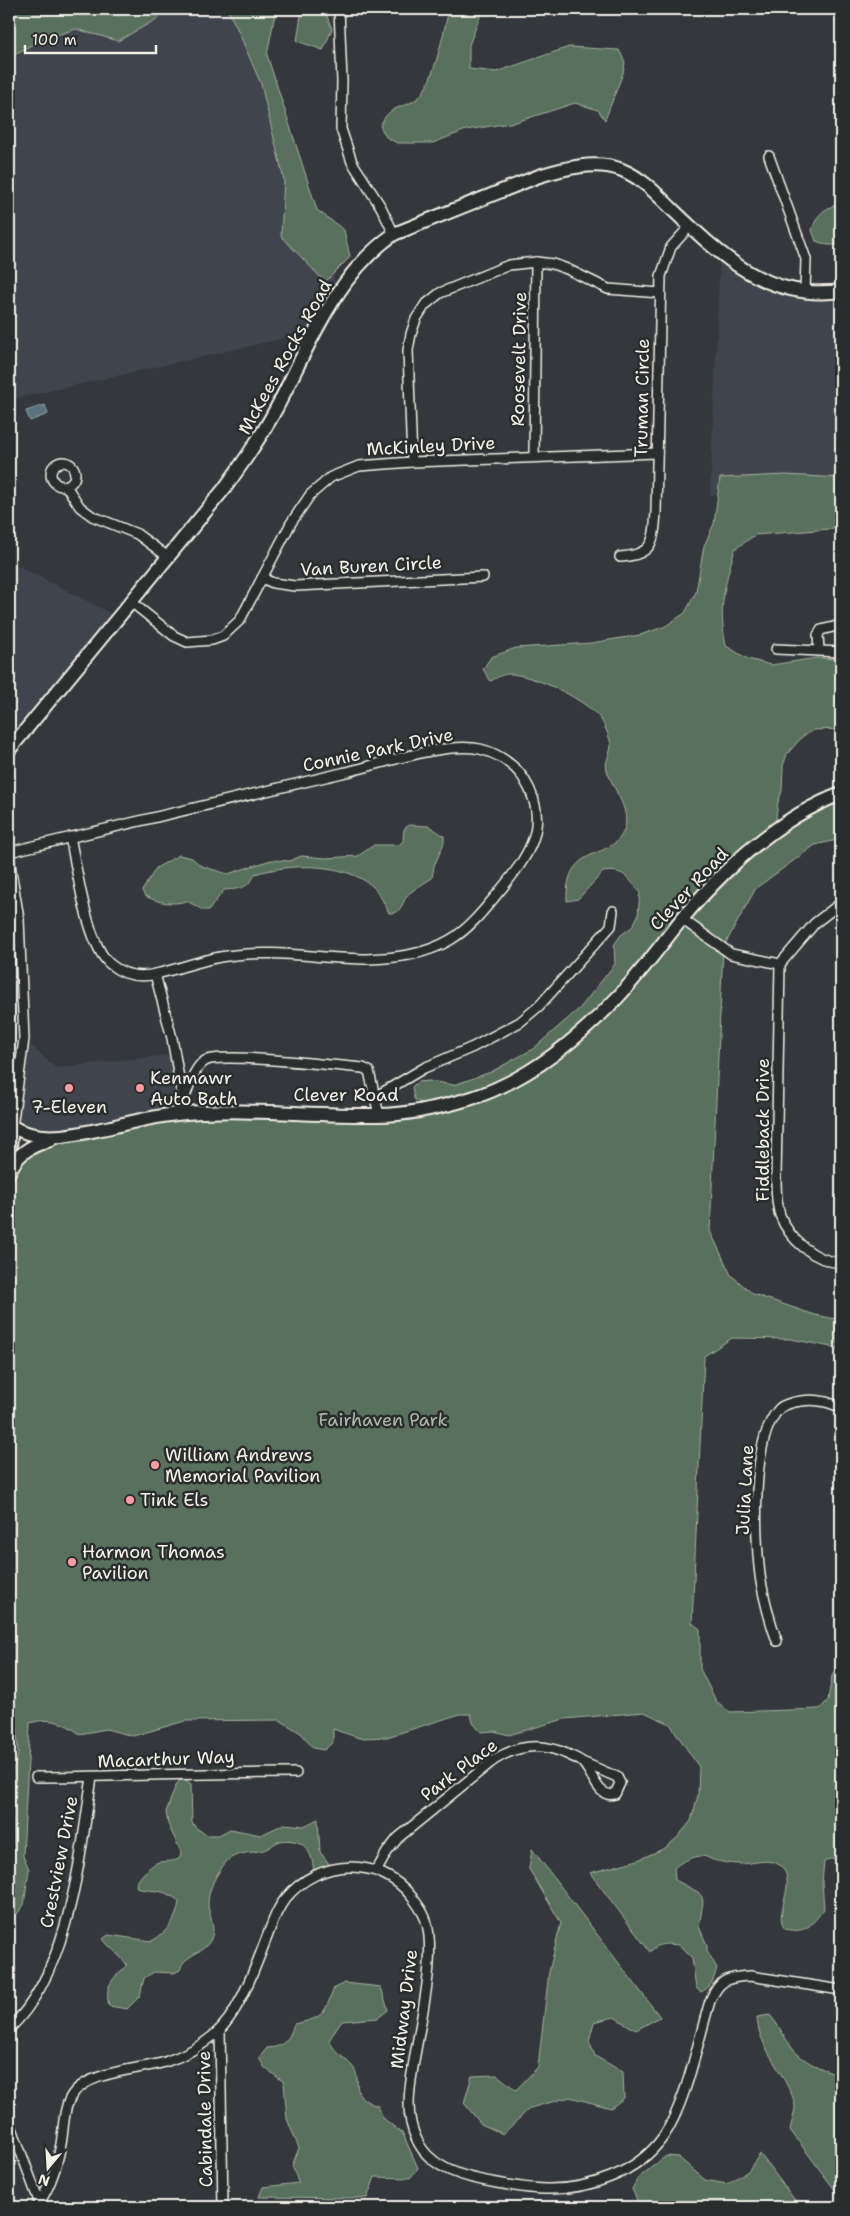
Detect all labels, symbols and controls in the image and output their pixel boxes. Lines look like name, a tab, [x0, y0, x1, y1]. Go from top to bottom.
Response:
scale bar	[25, 22, 156, 54]
text: 100 m	[32, 30, 77, 50]
street label: McKees Rocks Road	[232, 275, 338, 439]
street label: Roosevelt Drive	[506, 291, 532, 427]
street label: Truman Circle	[629, 338, 655, 458]
street label: McKinley Drive	[366, 431, 496, 461]
street label: Van Buren Circle	[300, 550, 442, 582]
street label: Connie Park Drive	[300, 722, 456, 778]
street label: Clever Road	[644, 842, 734, 936]
street label: Fiddleback Drive	[751, 1058, 775, 1202]
place label: Kenmawr Auto Bath	[150, 1066, 238, 1111]
marker: 7-Eleven	[63, 1082, 75, 1094]
marker: Kenmawr Auto Bath	[134, 1082, 146, 1094]
street label: Clever Road	[293, 1083, 399, 1107]
place label: 7-Eleven	[31, 1095, 107, 1119]
park label: Fairhaven Park	[318, 1408, 448, 1432]
place label: William Andrews Memorial Pavilion	[165, 1443, 320, 1488]
street label: Julia Lane	[731, 1444, 759, 1536]
marker: William Andrews Memorial Pavilion	[149, 1459, 161, 1471]
place label: Tink Els	[140, 1488, 209, 1512]
marker: Tink Els	[124, 1494, 136, 1506]
place label: Harmon Thomas Pavilion	[82, 1540, 225, 1585]
marker: Harmon Thomas Pavilion	[66, 1556, 78, 1568]
street label: Park Place	[416, 1733, 502, 1807]
street label: Macarthur Way	[97, 1745, 235, 1773]
street label: Crestview Drive	[34, 1794, 84, 1930]
street label: Midway Drive	[385, 1948, 423, 2070]
street label: Cabindale Drive	[192, 2051, 218, 2187]
north arrow	[22, 2144, 72, 2194]
text: N	[36, 2170, 52, 2191]

